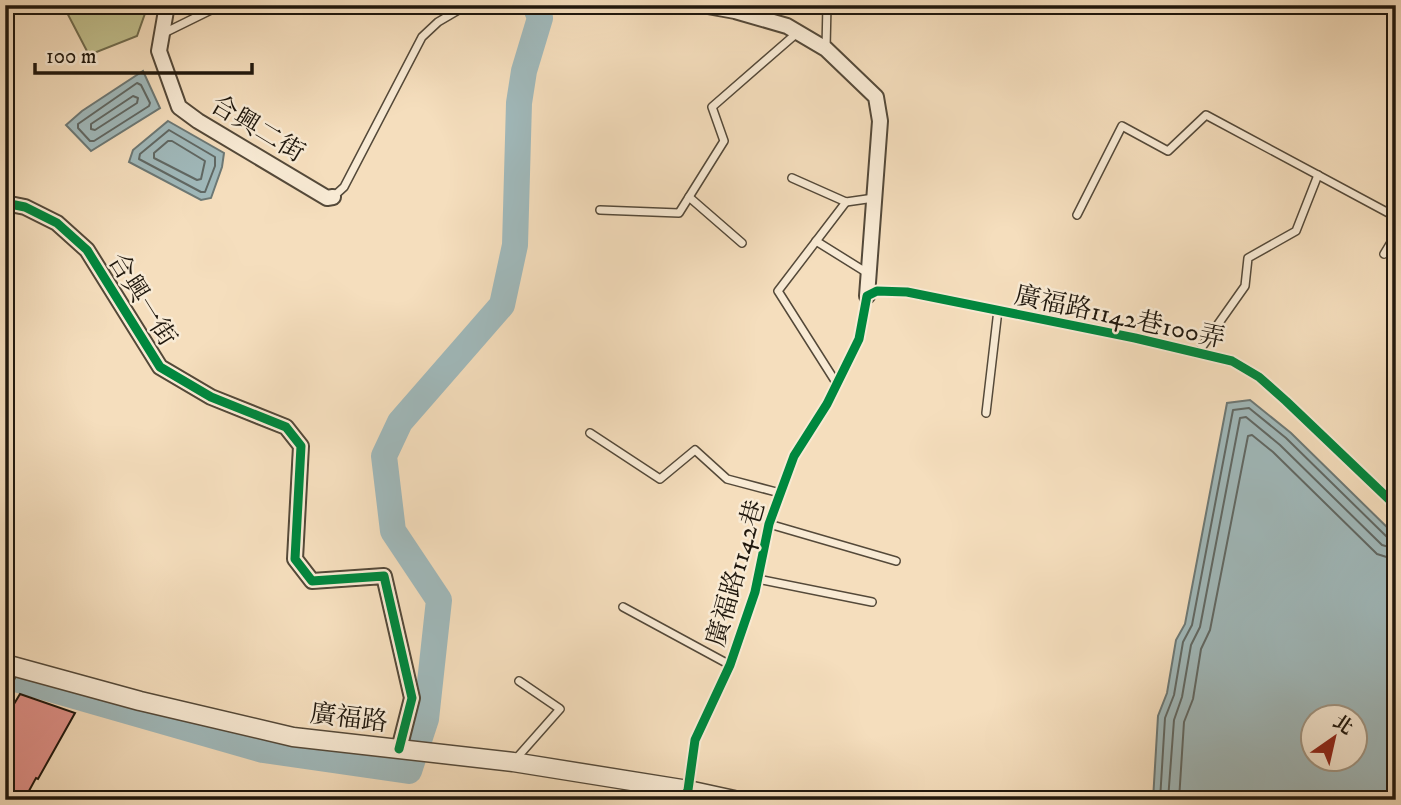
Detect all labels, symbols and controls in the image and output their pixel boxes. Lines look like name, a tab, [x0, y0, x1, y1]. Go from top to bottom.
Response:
scale bar	[35, 32, 252, 76]
text: 100 m	[46, 44, 97, 70]
street label: 合興二街	[204, 88, 310, 170]
street label: 合興一街	[100, 247, 183, 353]
street label: 廣福路1142巷100弄	[1011, 279, 1228, 356]
street label: 廣福路1142巷	[700, 496, 773, 650]
street label: 廣福路	[308, 697, 390, 740]
north arrow	[1300, 704, 1370, 774]
text: 北	[1328, 710, 1357, 740]

